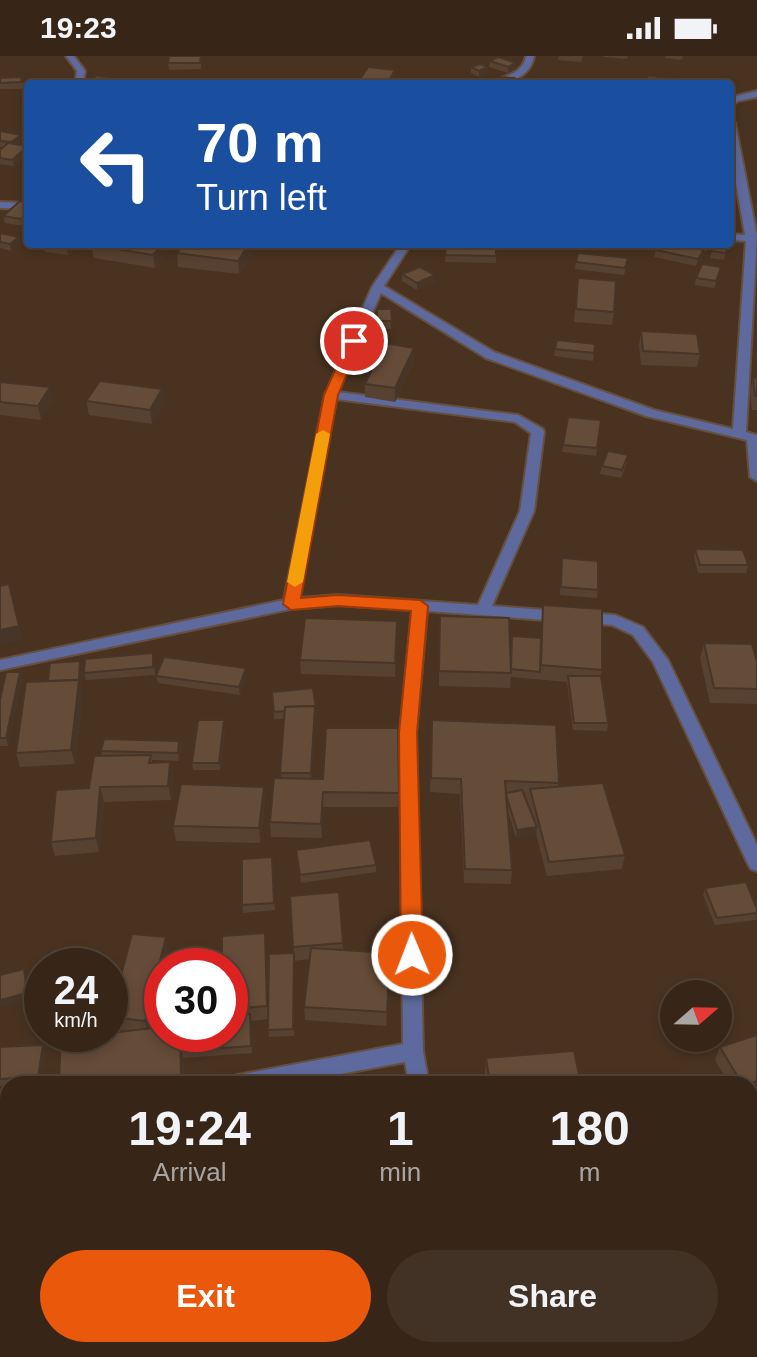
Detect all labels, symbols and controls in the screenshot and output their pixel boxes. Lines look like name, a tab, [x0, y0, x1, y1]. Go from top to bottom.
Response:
text: 19:23	[40, 11, 117, 44]
text: 70 m	[196, 111, 324, 174]
icon: left	[64, 112, 168, 216]
text: Turn left	[196, 177, 327, 218]
pin	[320, 307, 388, 375]
icon: arrive	[332, 319, 376, 363]
position arrow	[370, 913, 454, 997]
speed limit sign: 30	[144, 948, 248, 1052]
text: 24	[54, 968, 98, 1012]
north arrow	[660, 980, 732, 1052]
map controls	[660, 980, 732, 1052]
text: km/h	[54, 1009, 98, 1031]
text: 19:24	[128, 1102, 251, 1155]
text: 1	[387, 1102, 414, 1155]
text: 180	[550, 1102, 630, 1155]
text: Arrival	[153, 1157, 227, 1187]
text: min	[379, 1157, 421, 1187]
text: m	[579, 1157, 600, 1187]
button: Exit	[40, 1250, 371, 1342]
button: Share	[387, 1250, 718, 1342]

